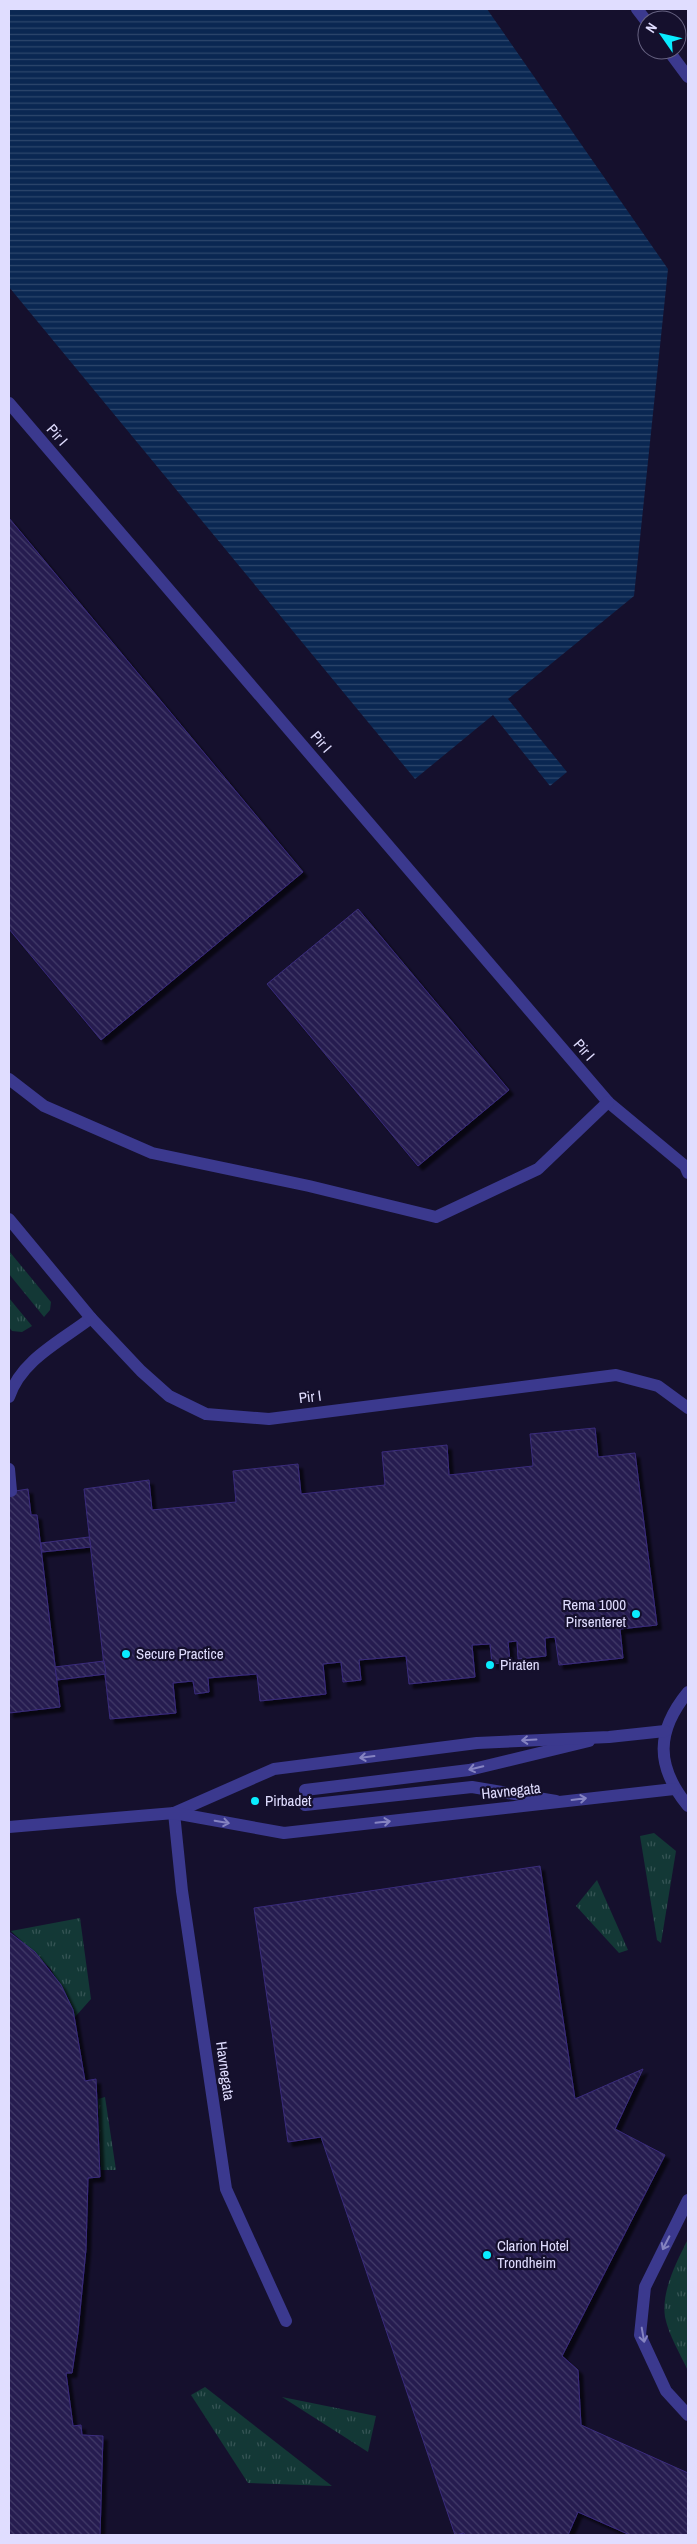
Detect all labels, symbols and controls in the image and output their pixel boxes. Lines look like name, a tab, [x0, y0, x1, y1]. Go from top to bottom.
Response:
north arrow	[637, 10, 687, 60]
text: N	[641, 19, 661, 36]
street label: Pir I	[42, 419, 73, 450]
street label: Pir I	[306, 726, 337, 757]
street label: Pir I	[569, 1034, 600, 1065]
street label: Pir I	[297, 1385, 322, 1408]
place label: Rema 1000 Pirsenteret	[562, 1594, 627, 1632]
marker: Rema 1000 Pirsenteret	[630, 1608, 642, 1620]
place label: Secure Practice	[136, 1643, 224, 1664]
marker: Secure Practice	[120, 1648, 132, 1660]
place label: Piraten	[500, 1654, 540, 1675]
marker: Piraten	[484, 1659, 496, 1671]
one-way arrow	[521, 1736, 537, 1745]
one-way arrow	[360, 1752, 376, 1762]
one-way arrow	[469, 1764, 485, 1773]
street label: Havnegata	[480, 1777, 542, 1804]
place label: Pirbadet	[265, 1790, 312, 1811]
one-way arrow	[571, 1794, 587, 1804]
marker: Pirbadet	[249, 1795, 261, 1807]
one-way arrow	[214, 1817, 230, 1827]
one-way arrow	[375, 1817, 391, 1827]
street label: Havnegata	[211, 2040, 240, 2102]
place label: Clarion Hotel Trondheim	[497, 2235, 569, 2273]
one-way arrow	[661, 2236, 671, 2251]
marker: Clarion Hotel Trondheim	[481, 2249, 493, 2261]
one-way arrow	[638, 2327, 648, 2343]

